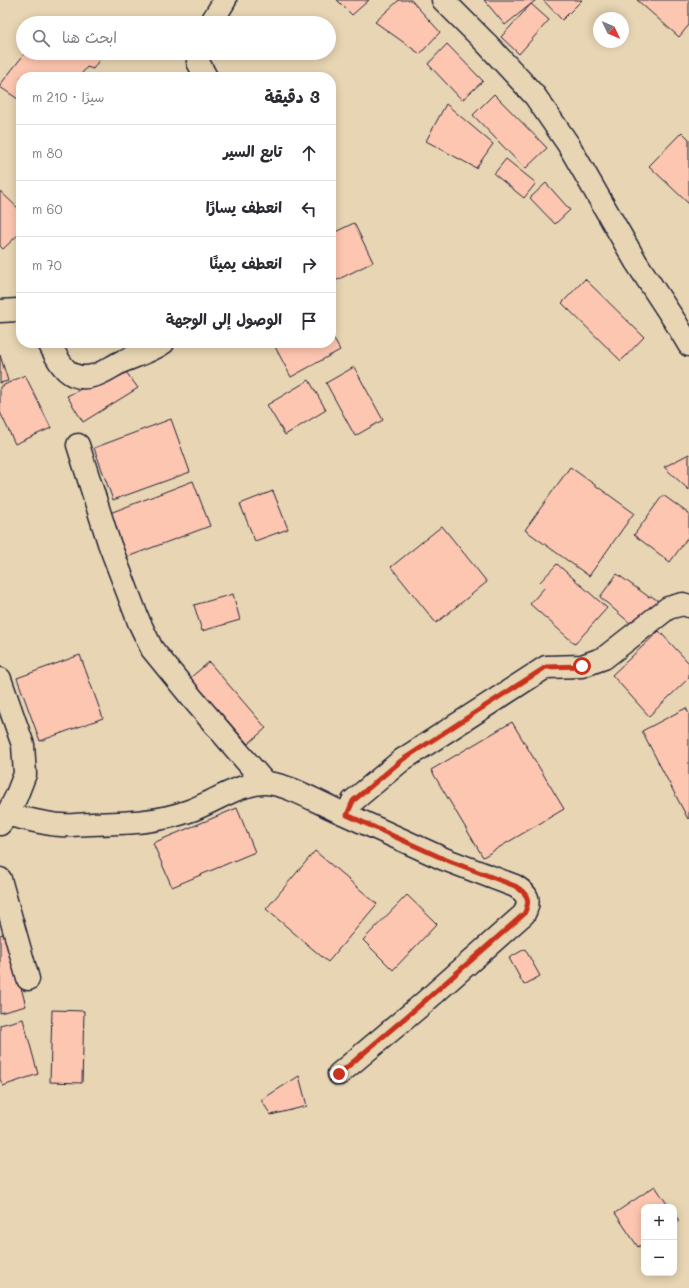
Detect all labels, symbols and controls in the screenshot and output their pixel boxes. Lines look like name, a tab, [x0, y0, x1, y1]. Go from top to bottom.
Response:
north arrow	[593, 12, 629, 48]
search box	[16, 16, 336, 60]
icon: search	[30, 27, 52, 49]
text: ابحث هنا	[62, 27, 117, 47]
text: 3 دقيقة	[264, 85, 320, 107]
text: سيرًا · 210 m	[32, 88, 104, 105]
text: تابع السير	[223, 141, 282, 161]
icon: ahead	[298, 142, 320, 164]
text: 80 m	[32, 144, 62, 161]
text: انعطف يسارًا	[206, 197, 282, 217]
icon: left	[298, 198, 320, 220]
text: 60 m	[32, 200, 62, 217]
text: انعطف يمينًا	[210, 253, 282, 273]
icon: right	[298, 254, 320, 276]
text: 70 m	[32, 256, 62, 273]
text: الوصول إلى الوجهة	[166, 309, 282, 329]
icon: arrive	[298, 310, 320, 332]
route start	[573, 657, 591, 675]
route end	[330, 1065, 348, 1083]
map controls	[641, 1204, 677, 1276]
button: +	[641, 1204, 677, 1240]
button: −	[641, 1240, 677, 1276]

